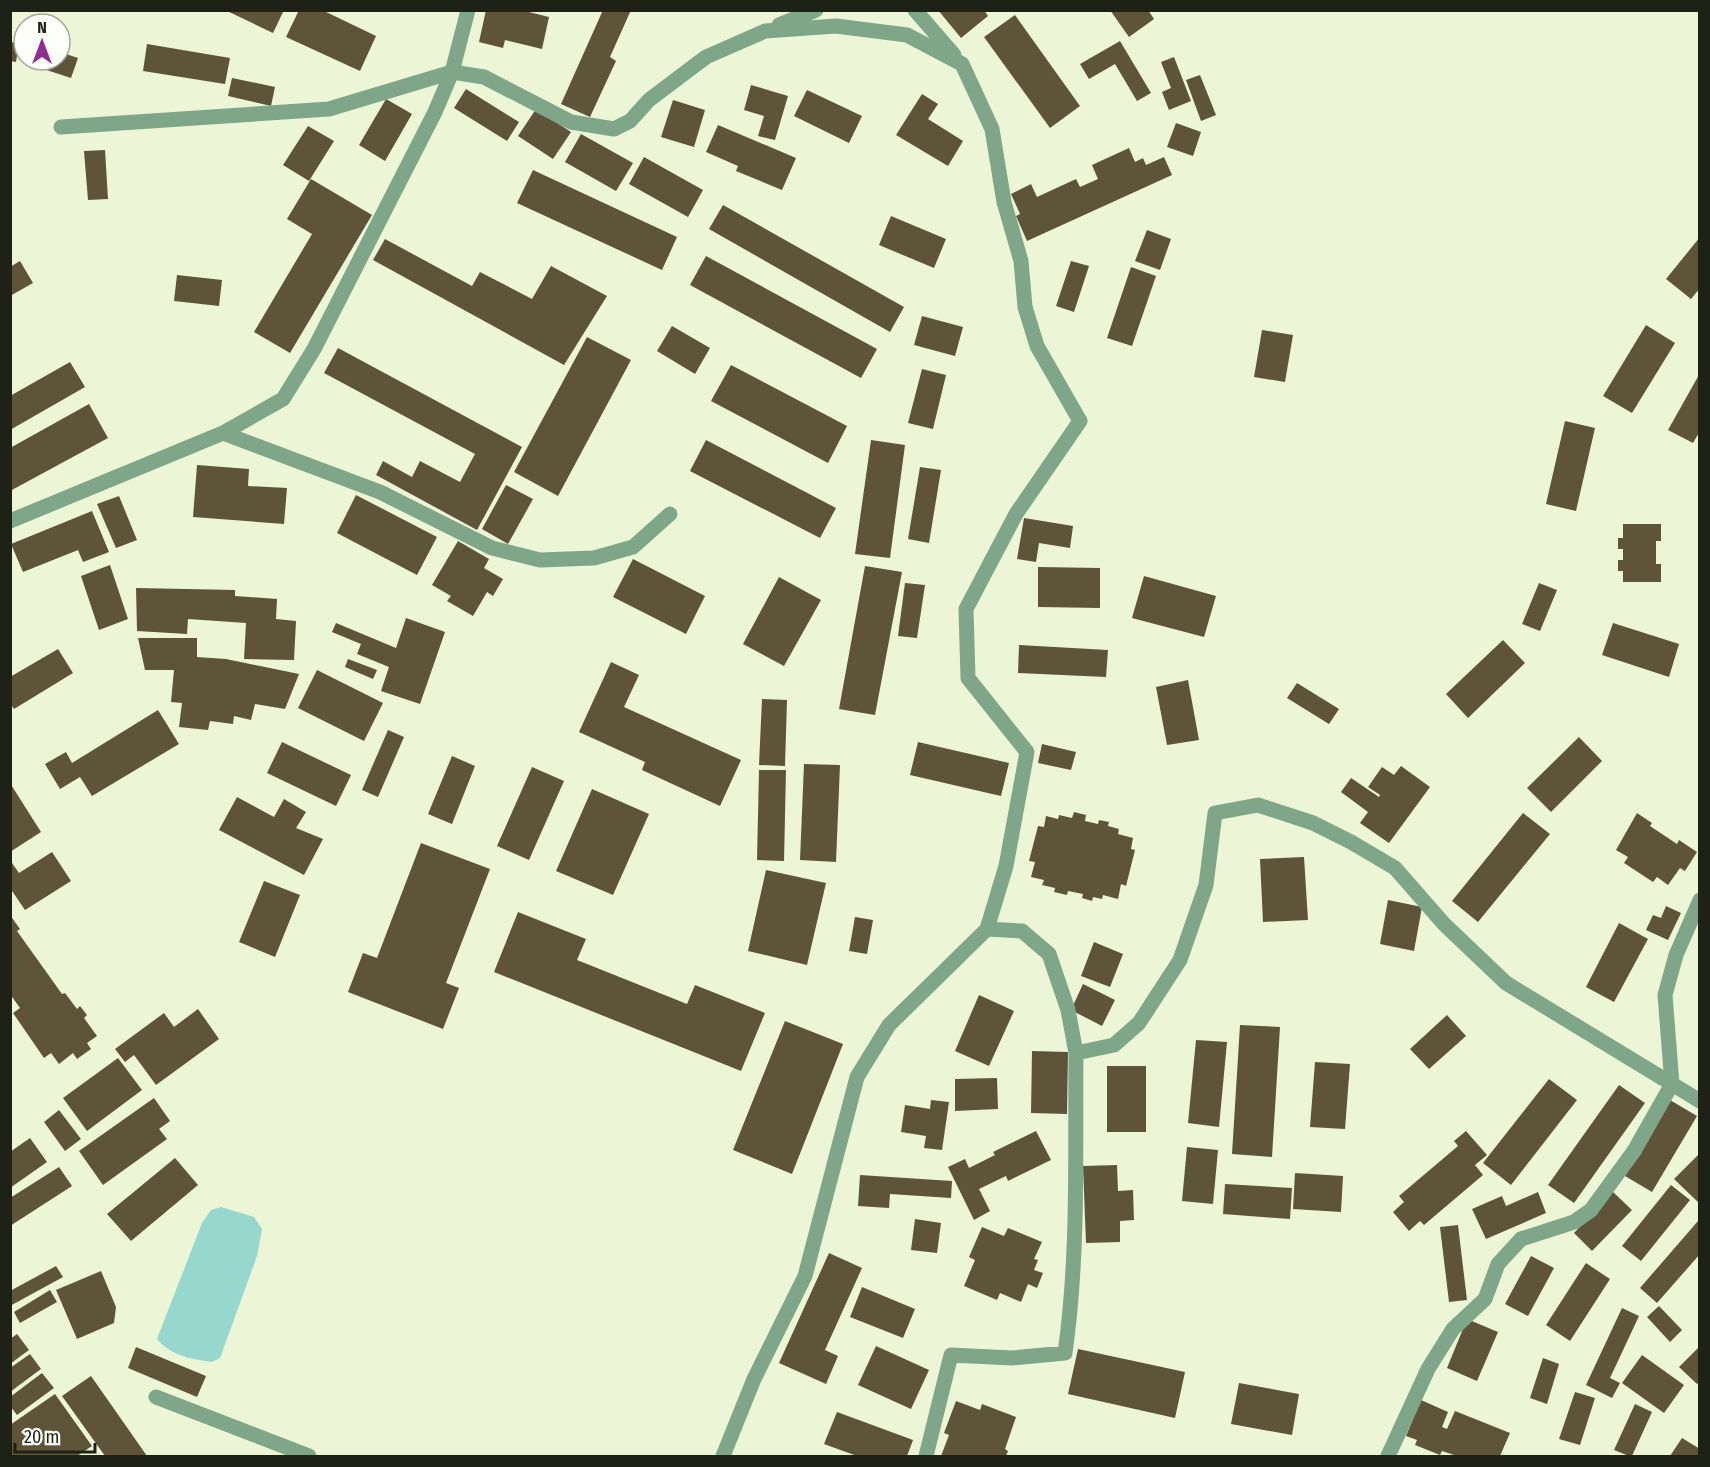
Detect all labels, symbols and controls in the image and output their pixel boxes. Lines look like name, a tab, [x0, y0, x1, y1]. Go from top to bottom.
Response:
north arrow	[12, 12, 72, 72]
text: N	[37, 18, 47, 37]
scale bar	[15, 1416, 94, 1454]
text: 20 m	[24, 1426, 59, 1448]

